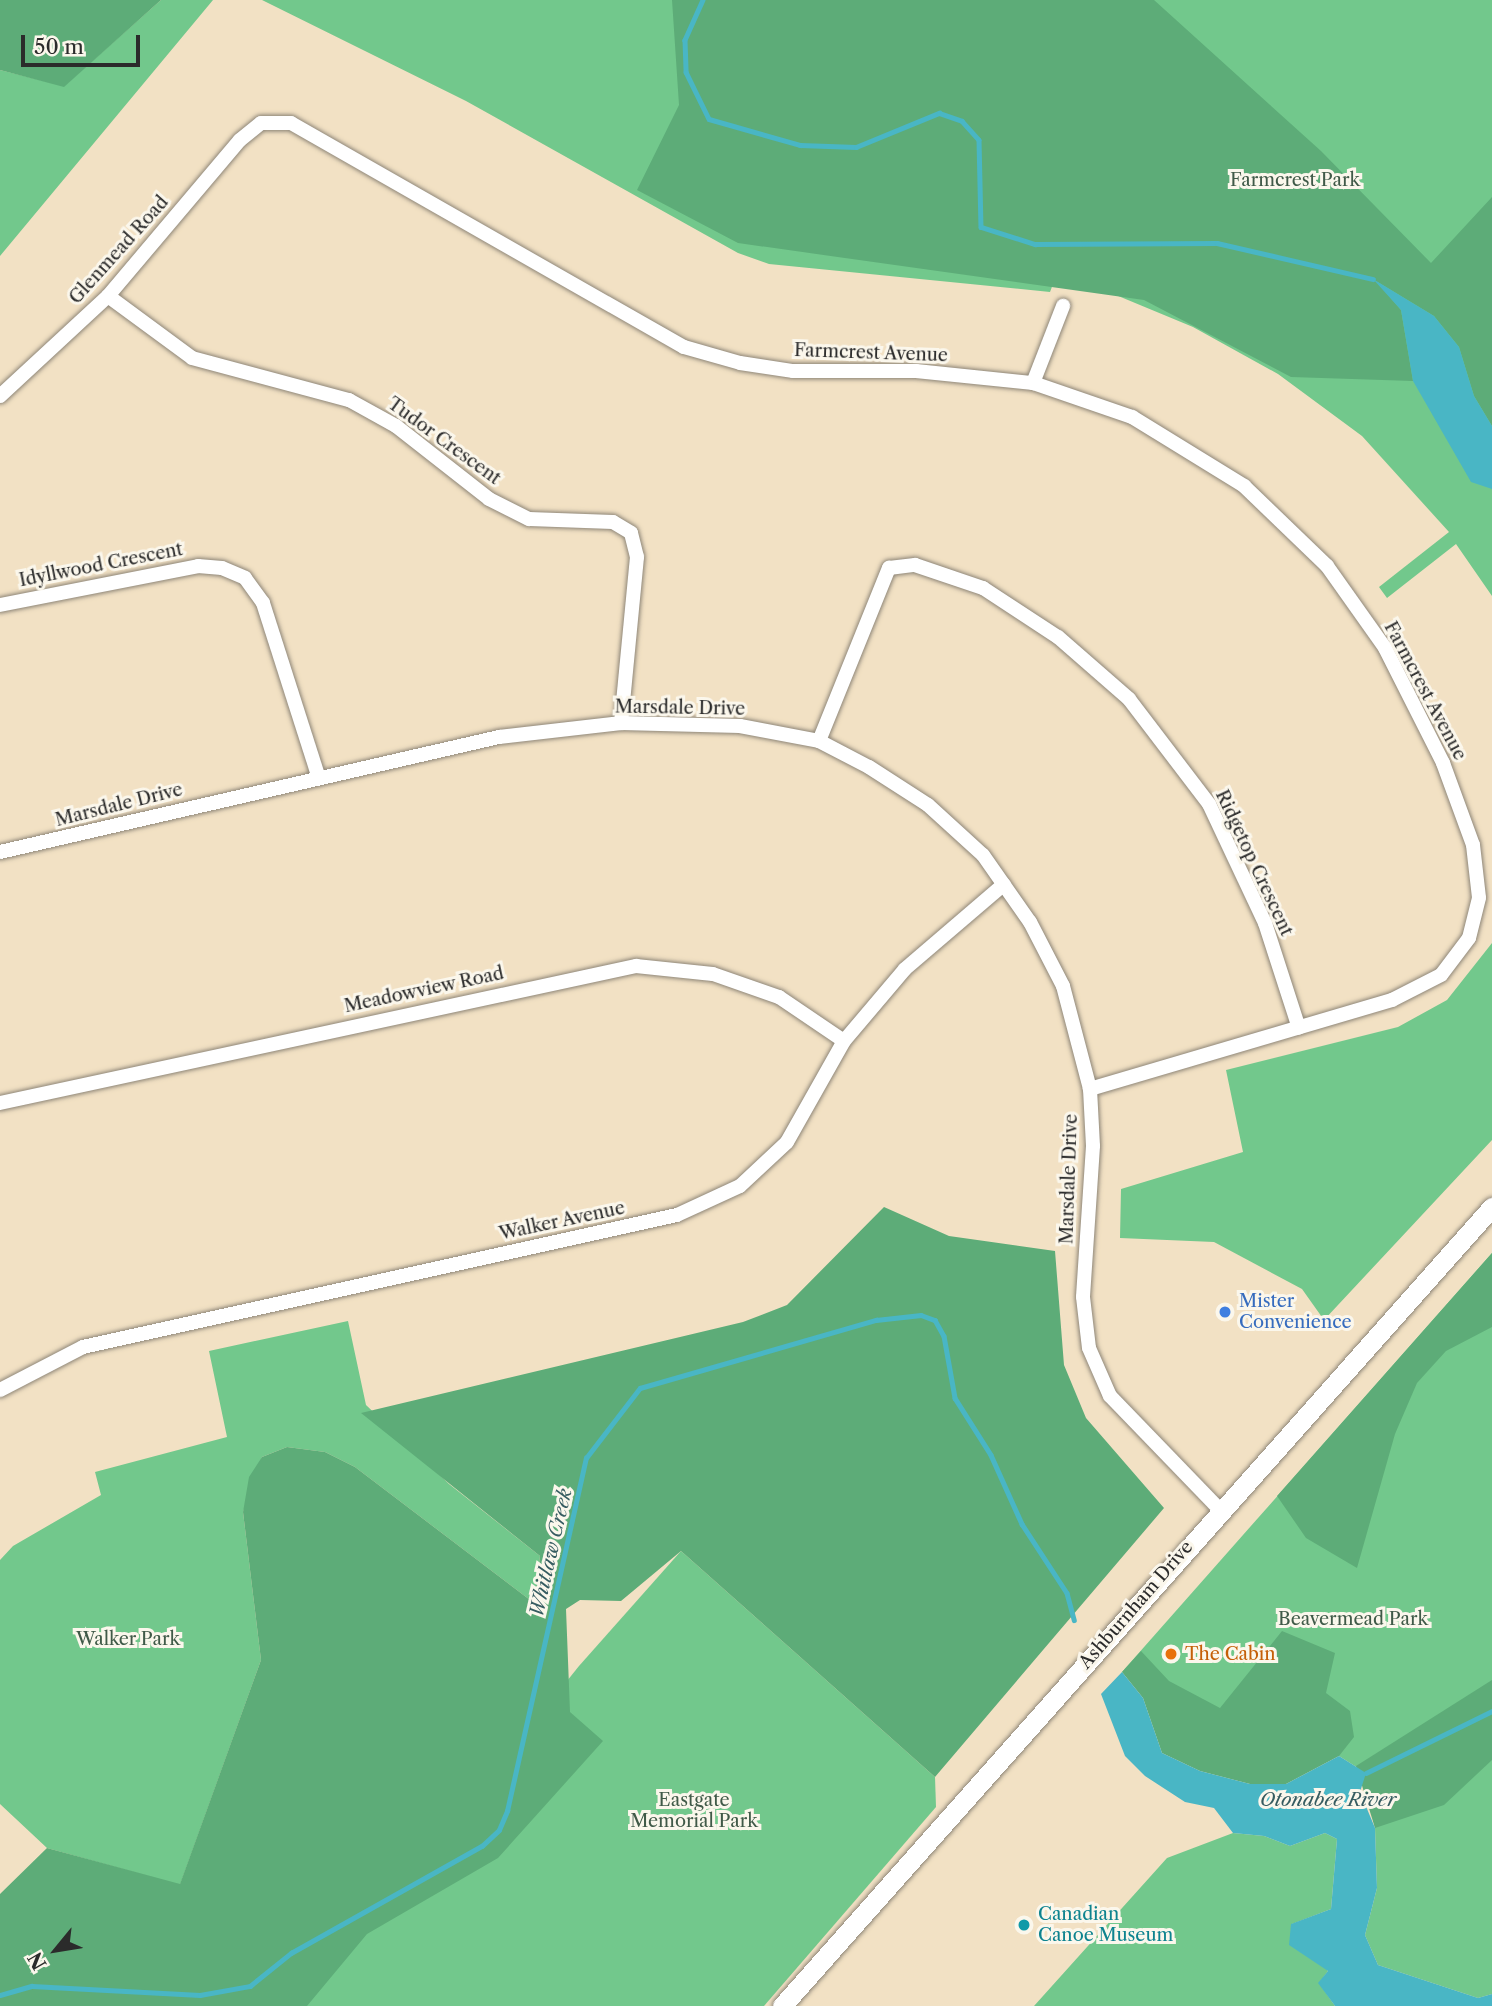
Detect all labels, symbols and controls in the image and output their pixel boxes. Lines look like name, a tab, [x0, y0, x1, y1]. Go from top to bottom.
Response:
scale bar	[24, 21, 144, 65]
text: 50 m	[34, 34, 84, 59]
park label: Farmcrest Park	[1230, 169, 1360, 191]
street label: Glenmead Road	[65, 192, 173, 308]
street label: Farmcrest Avenue	[793, 340, 949, 366]
street label: Tudor Crescent	[383, 393, 505, 489]
street label: Idyllwood Crescent	[17, 539, 185, 591]
street label: Farmcrest Avenue	[1379, 618, 1471, 764]
street label: Marsdale Drive	[615, 696, 745, 720]
street label: Marsdale Drive	[53, 779, 185, 831]
street label: Ridgetop Crescent	[1211, 787, 1297, 939]
street label: Meadowview Road	[342, 962, 506, 1018]
street label: Marsdale Drive	[1056, 1113, 1082, 1245]
street label: Walker Avenue	[497, 1197, 627, 1245]
place label: Mister Convenience	[1239, 1291, 1352, 1334]
marker: Mister Convenience	[1217, 1304, 1233, 1320]
water label: Whitlaw Creek	[525, 1487, 577, 1619]
street label: Ashburnham Drive	[1075, 1537, 1197, 1673]
park label: Beavermead Park	[1278, 1608, 1428, 1630]
park label: Walker Park	[76, 1628, 180, 1650]
place label: The Cabin	[1185, 1643, 1276, 1665]
marker: The Cabin	[1163, 1646, 1179, 1662]
water label: Otonabee River	[1260, 1789, 1396, 1811]
park label: Eastgate Memorial Park	[630, 1790, 758, 1832]
place label: Canadian Canoe Museum	[1038, 1904, 1173, 1946]
north arrow	[21, 1915, 91, 1985]
marker: Canadian Canoe Museum	[1016, 1917, 1032, 1933]
text: N	[23, 1948, 51, 1974]

